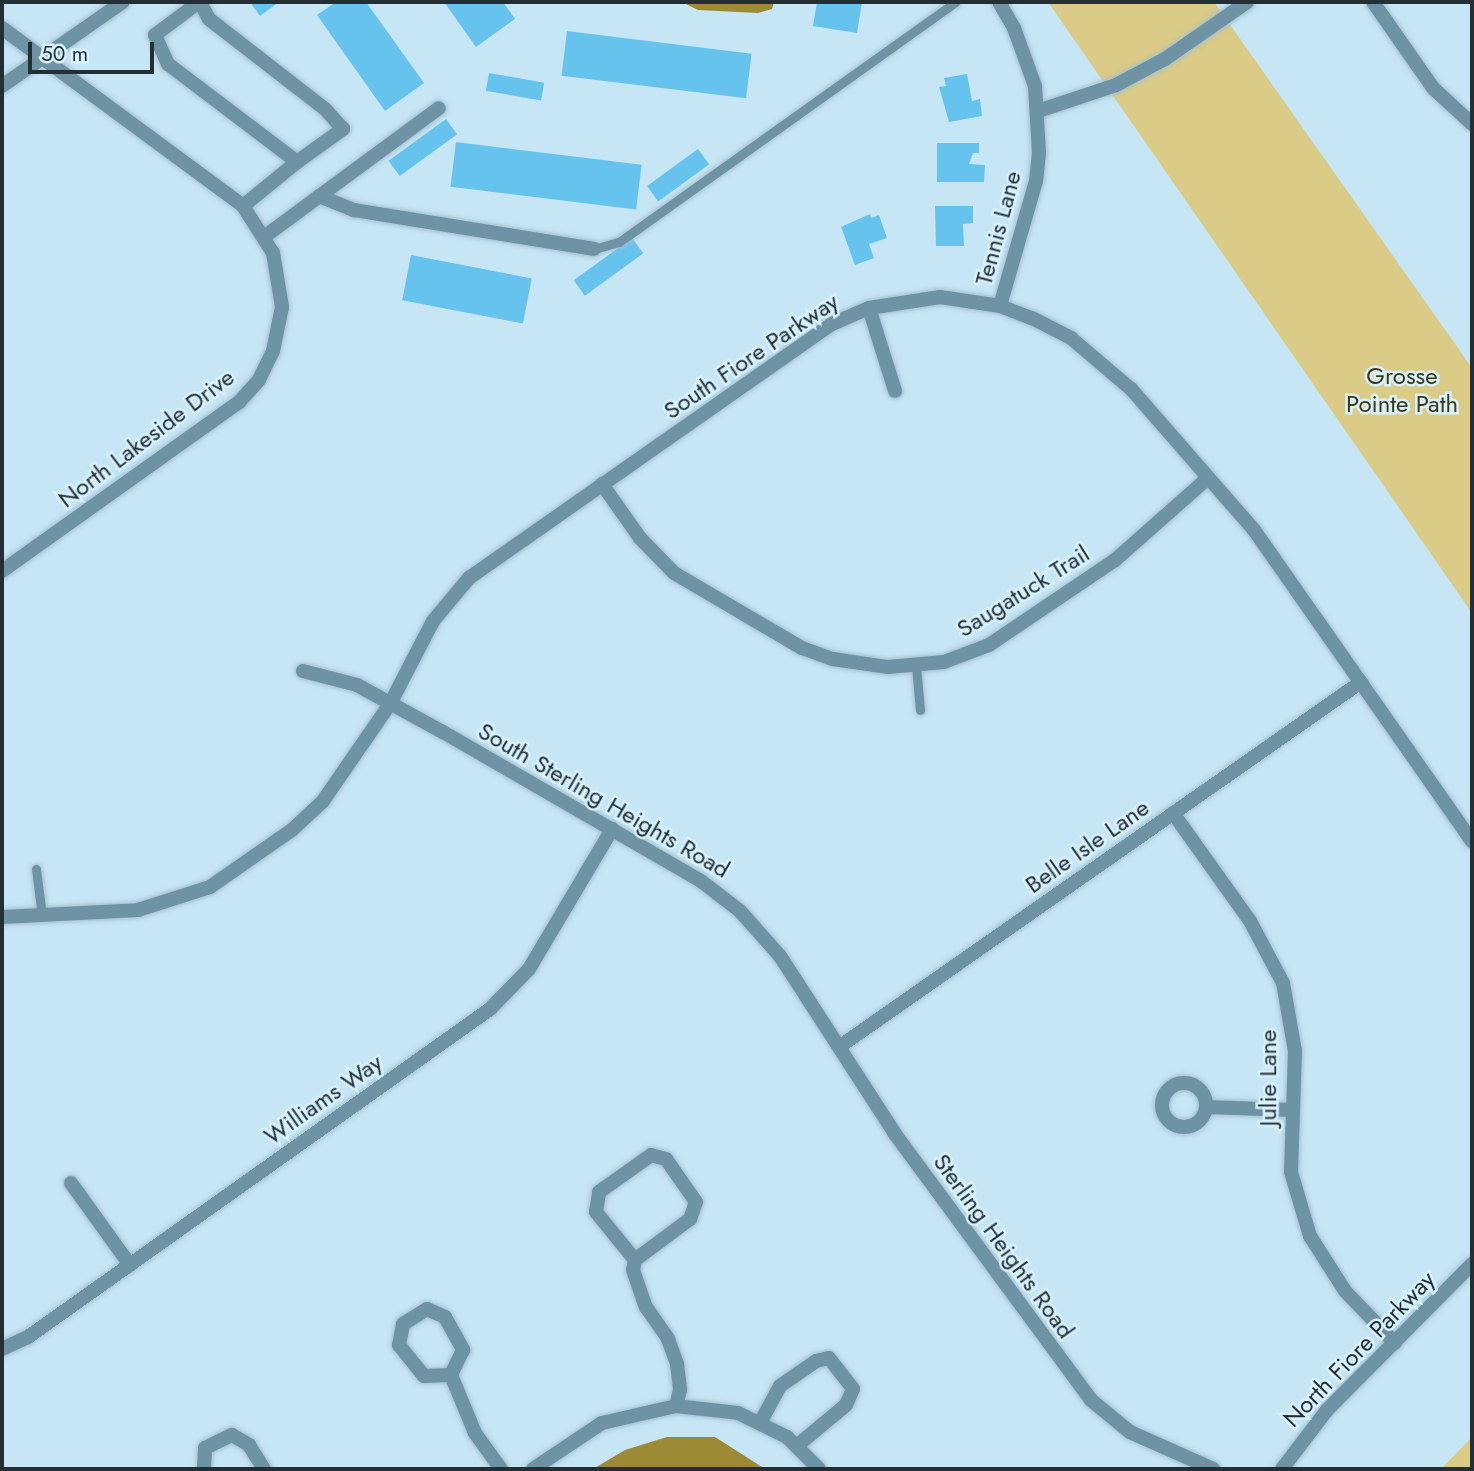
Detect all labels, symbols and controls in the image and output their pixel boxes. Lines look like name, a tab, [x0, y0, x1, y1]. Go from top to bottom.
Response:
scale bar	[32, 28, 158, 72]
text: 50 m	[41, 39, 88, 69]
street label: Tennis Lane	[969, 168, 1027, 288]
street label: South Fiore Parkway	[658, 287, 844, 425]
street label: North Lakeside Drive	[52, 362, 240, 514]
park label: Grosse Pointe Path	[1346, 362, 1458, 418]
street label: Saugatuck Trail	[951, 539, 1095, 643]
street label: South Sterling Heights Road	[473, 716, 735, 884]
street label: Belle Isle Lane	[1020, 793, 1154, 899]
street label: Julie Lane	[1254, 1030, 1282, 1126]
street label: Williams Way	[258, 1048, 388, 1150]
street label: Sterling Heights Road	[927, 1148, 1081, 1344]
street label: North Fiore Parkway	[1277, 1265, 1441, 1433]

